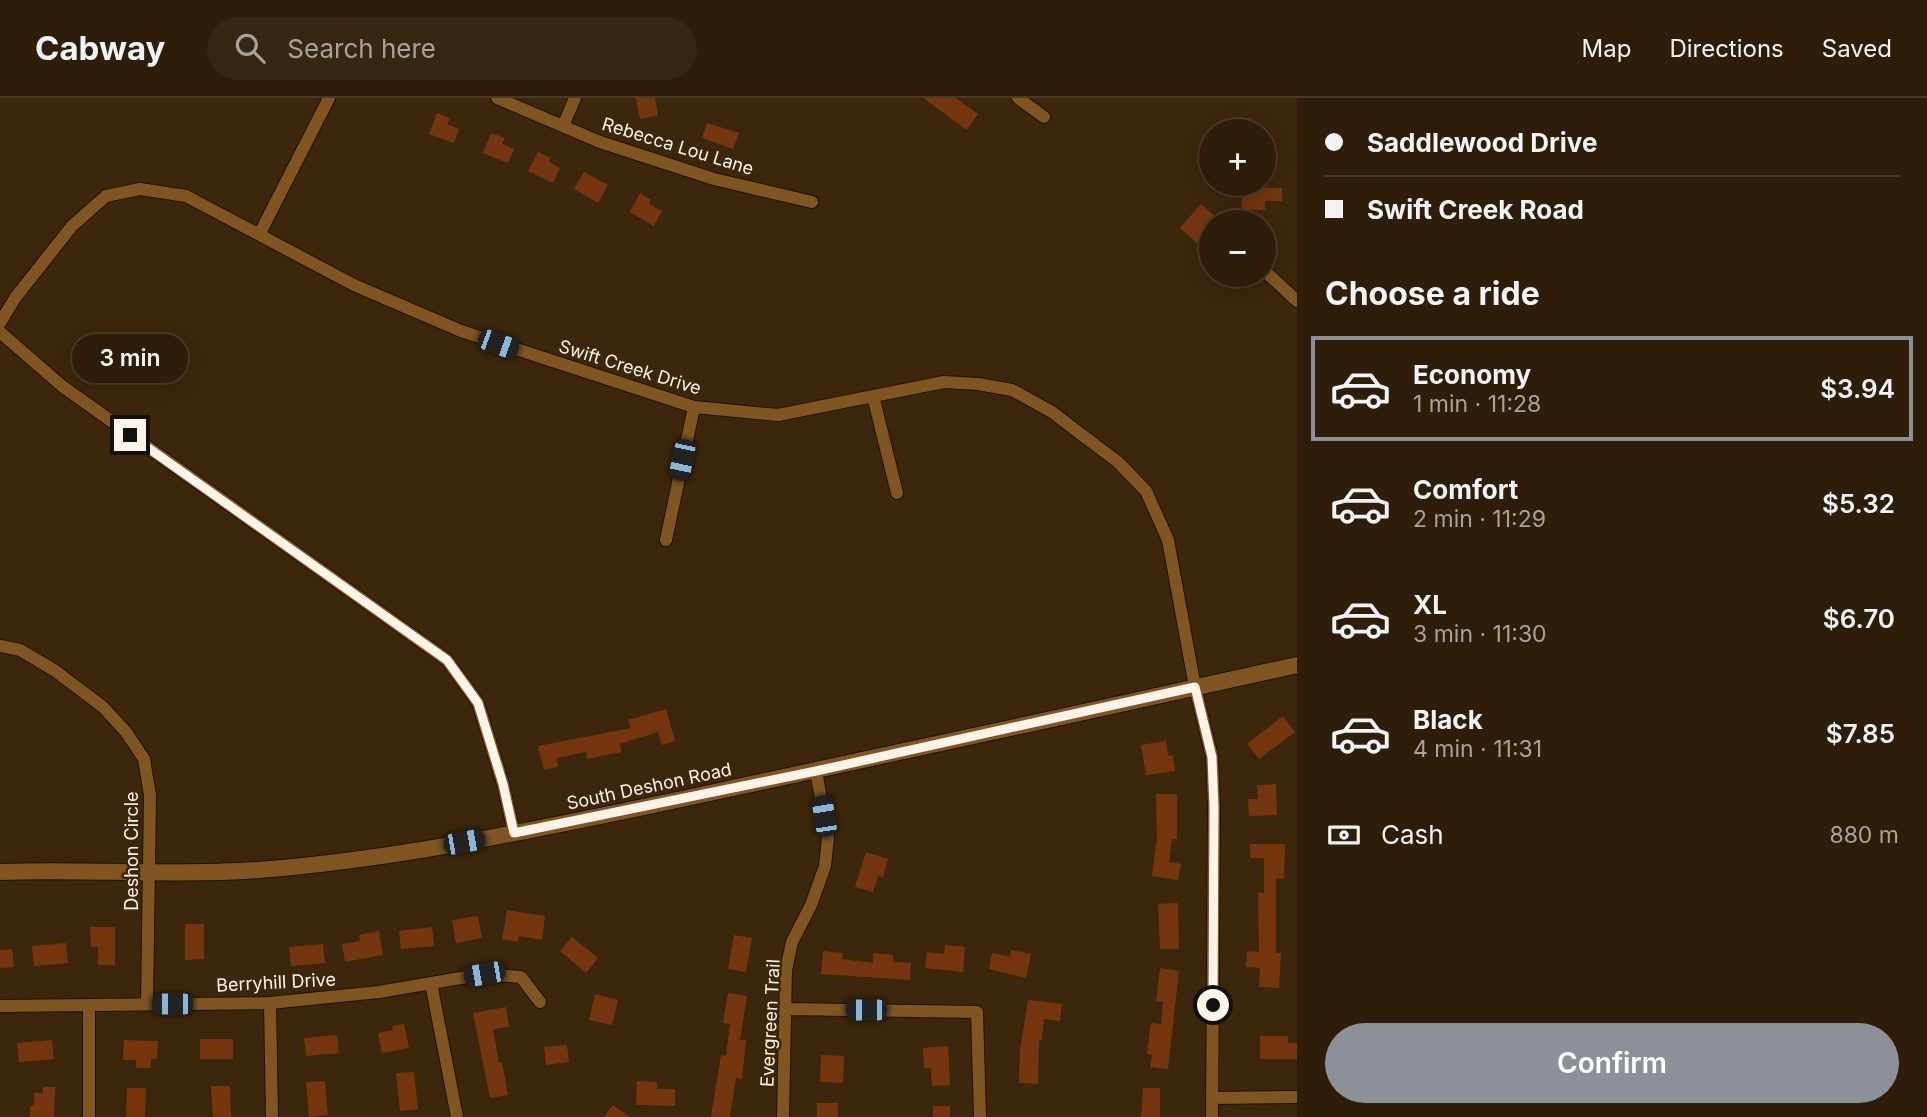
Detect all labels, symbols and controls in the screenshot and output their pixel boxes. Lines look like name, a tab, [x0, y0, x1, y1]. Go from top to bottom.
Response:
search box	[207, 17, 697, 80]
text: Cabway	[35, 28, 165, 68]
icon: search	[231, 29, 269, 67]
text: Search here	[287, 33, 436, 64]
text: Map	[1582, 34, 1631, 63]
text: Directions	[1669, 34, 1784, 63]
text: Saved	[1822, 34, 1892, 63]
street label: Rebecca Lou Lane	[600, 113, 756, 179]
map controls	[1199, 119, 1276, 287]
button: +	[1199, 119, 1276, 196]
text: Saddlewood Drive	[1367, 127, 1597, 158]
text: Swift Creek Road	[1367, 194, 1584, 225]
button: −	[1199, 210, 1276, 287]
text: Choose a ride	[1325, 274, 1540, 313]
car	[475, 327, 522, 361]
callout: 3 min	[72, 334, 188, 382]
street label: Swift Creek Drive	[556, 335, 704, 399]
text: 3 min	[99, 344, 161, 372]
icon: car	[1329, 357, 1392, 420]
text: Economy	[1413, 359, 1531, 390]
text: $3.94	[1820, 373, 1895, 404]
text: 1 min · 11:28	[1413, 390, 1541, 418]
route end	[114, 419, 146, 451]
car	[668, 437, 697, 483]
icon: car	[1329, 472, 1392, 535]
text: Comfort	[1413, 474, 1518, 505]
text: $5.32	[1822, 488, 1895, 519]
text: 2 min · 11:29	[1413, 505, 1546, 533]
icon: car	[1329, 587, 1392, 650]
text: XL	[1413, 589, 1447, 620]
text: $6.70	[1823, 603, 1895, 634]
text: 3 min · 11:30	[1413, 620, 1547, 648]
icon: car	[1329, 702, 1392, 765]
text: Black	[1413, 704, 1483, 735]
text: $7.85	[1826, 718, 1895, 749]
text: 4 min · 11:31	[1413, 735, 1542, 763]
street label: South Deshon Road	[565, 758, 733, 814]
street label: Deshon Circle	[121, 791, 142, 911]
car	[811, 794, 838, 838]
icon: cash	[1325, 816, 1363, 854]
text: Cash	[1381, 819, 1444, 850]
text: 880 m	[1829, 821, 1899, 849]
car	[442, 828, 487, 856]
street label: Evergreen Trail	[756, 959, 784, 1087]
car	[462, 960, 507, 988]
street label: Berryhill Drive	[216, 968, 336, 996]
route start	[1197, 989, 1229, 1021]
car	[152, 994, 194, 1015]
car	[846, 1000, 888, 1021]
button: Confirm	[1325, 1023, 1899, 1103]

